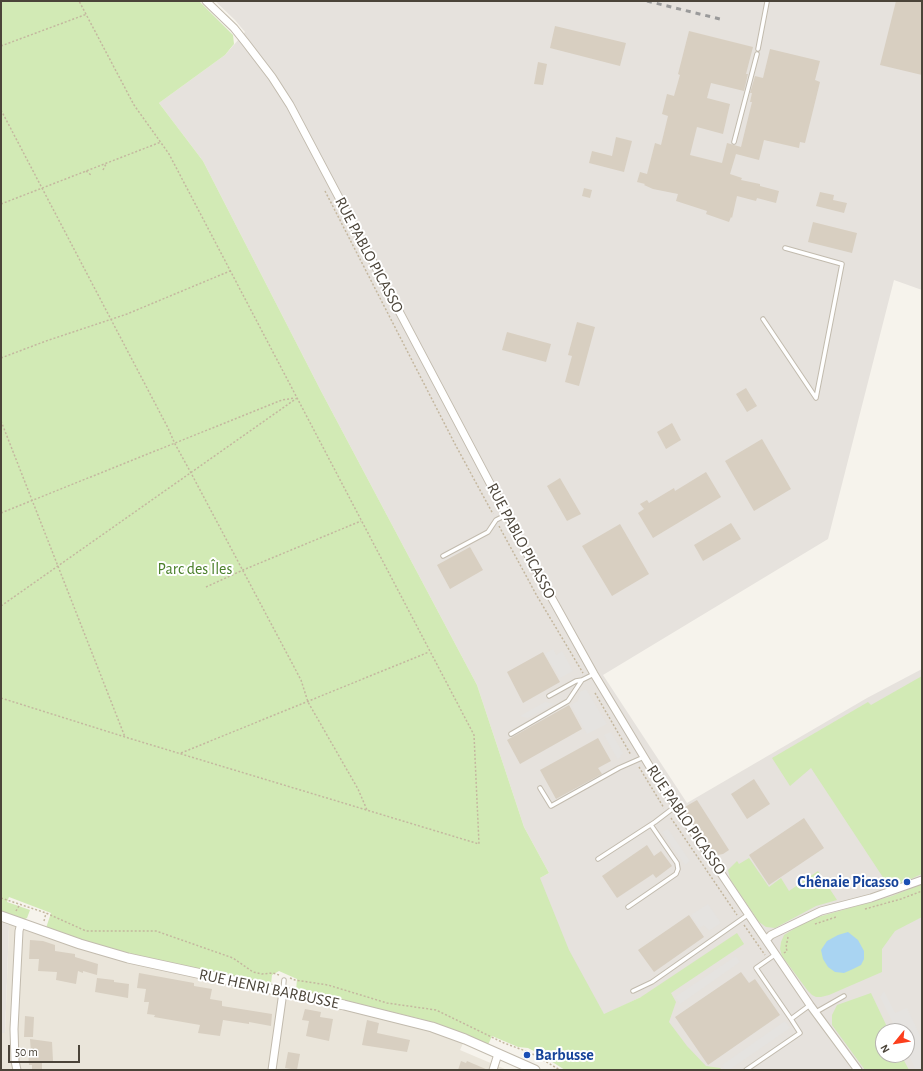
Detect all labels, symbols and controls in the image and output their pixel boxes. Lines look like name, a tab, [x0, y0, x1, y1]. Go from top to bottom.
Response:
street label: RUE PABLO PICASSO	[330, 194, 408, 316]
street label: RUE PABLO PICASSO	[482, 480, 560, 602]
park label: Parc des Îles	[158, 559, 232, 579]
street label: RUE PABLO PICASSO	[642, 761, 730, 879]
place label: Chênaie Picasso	[797, 872, 899, 892]
marker: Chênaie Picasso	[902, 877, 912, 887]
street label: RUE HENRI BARBUSSE	[197, 965, 341, 1013]
north arrow	[875, 1023, 915, 1063]
scale bar	[10, 1037, 82, 1063]
text: N	[878, 1043, 892, 1055]
place label: Barbusse	[535, 1045, 594, 1065]
text: 50 m	[15, 1046, 38, 1058]
marker: Barbusse	[522, 1050, 532, 1060]

